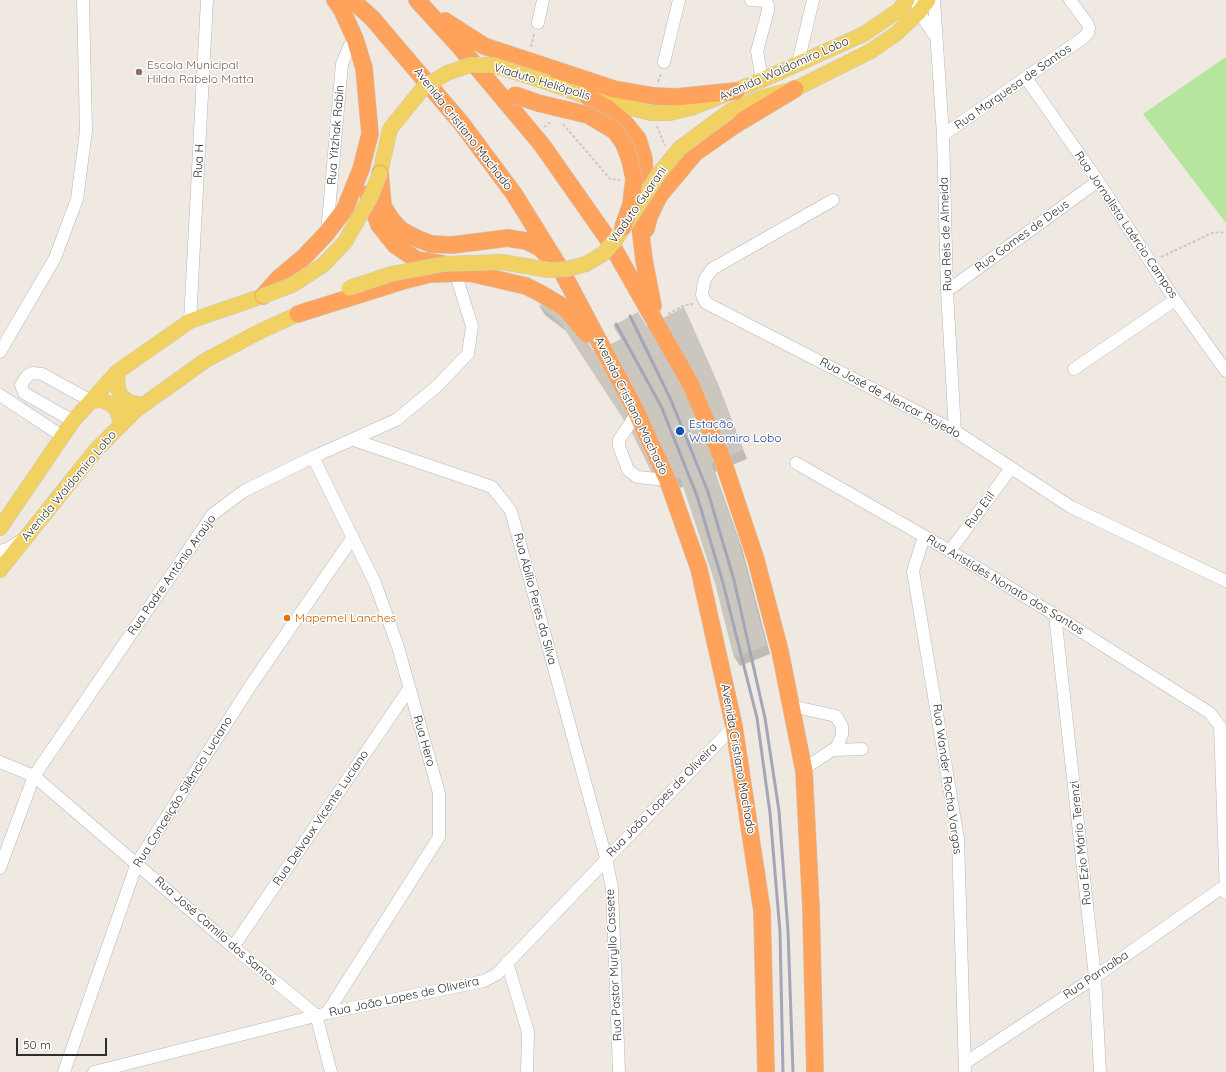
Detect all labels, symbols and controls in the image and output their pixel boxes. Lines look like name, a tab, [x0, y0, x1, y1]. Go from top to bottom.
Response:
street label: Avenida Waldomiro Lobo	[717, 34, 851, 104]
street label: Rua Marquesa de Santos	[952, 41, 1074, 133]
place label: Escola Municipal Hilda Rabelo Matta	[147, 58, 254, 86]
street label: Viaduto Heliópolis	[492, 60, 592, 104]
street label: Avenida Cristiano Machado	[411, 65, 515, 193]
marker: Escola Municipal Hilda Rabelo Matta	[134, 67, 144, 77]
street label: Rua Yitzhak Rabin	[324, 84, 348, 186]
street label: Rua H	[191, 144, 207, 178]
street label: Rua Jornalista Laércio Campos	[1071, 149, 1181, 301]
street label: Viaduto Guarani	[606, 164, 670, 246]
street label: Rua Reis de Almeida	[937, 177, 955, 291]
street label: Rua Gomes de Deus	[972, 197, 1072, 275]
street label: Avenida Cristiano Machado	[591, 335, 671, 477]
street label: Rua José de Alencar Rojedo	[817, 355, 963, 441]
place label: Estação Waldomiro Lobo	[689, 417, 781, 445]
marker: Estação Waldomiro Lobo	[674, 425, 686, 437]
street label: Avenida Waldomiro Lobo	[18, 428, 120, 544]
street label: Rua Etil	[962, 489, 998, 531]
street label: Rua Padre Antônio Araújo	[125, 512, 219, 638]
street label: Rua Abílio Peres da Silva	[510, 532, 560, 666]
street label: Rua Aristídes Nonato dos Santos	[924, 532, 1086, 638]
place label: Mapemel Lanches	[295, 611, 396, 625]
marker: Mapemel Lanches	[282, 613, 292, 623]
street label: Avenida Cristiano Machado	[718, 683, 758, 835]
street label: Rua Wander Rocha Vargas	[929, 703, 965, 855]
street label: Rua Conceição Silêncio Luciano	[130, 714, 236, 870]
street label: Rua Hero	[410, 714, 438, 768]
street label: Rua João Lopes de Oliveira	[604, 740, 720, 860]
street label: Rua Delvaux Vicente Luciano	[270, 747, 372, 889]
street label: Rua Ezio Mário Terenzi	[1067, 780, 1095, 906]
street label: Rua José Camilo dos Santos	[152, 874, 280, 988]
street label: Rua Pastor Muryllo Cassete	[603, 888, 625, 1042]
street label: Rua Parnaíba	[1061, 948, 1131, 1002]
street label: Rua João Lopes de Oliveira	[328, 974, 480, 1020]
scale bar	[18, 1030, 109, 1056]
text: 50 m	[23, 1037, 51, 1052]

